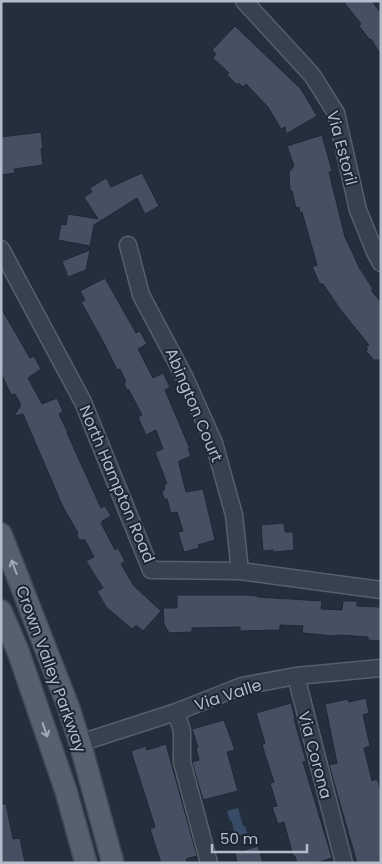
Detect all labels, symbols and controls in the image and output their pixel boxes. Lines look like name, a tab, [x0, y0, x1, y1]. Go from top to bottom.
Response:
street label: Via Estoril	[321, 108, 363, 188]
street label: Abington Court	[160, 344, 228, 466]
street label: North Hampton Road	[73, 402, 161, 566]
one-way arrow	[8, 560, 18, 575]
street label: Crown Valley Parkway	[10, 582, 92, 756]
street label: Via Valle	[192, 673, 265, 717]
street label: Via Corona	[292, 709, 338, 801]
one-way arrow	[41, 722, 50, 738]
scale bar	[212, 822, 307, 854]
text: 50 m	[220, 828, 258, 849]

